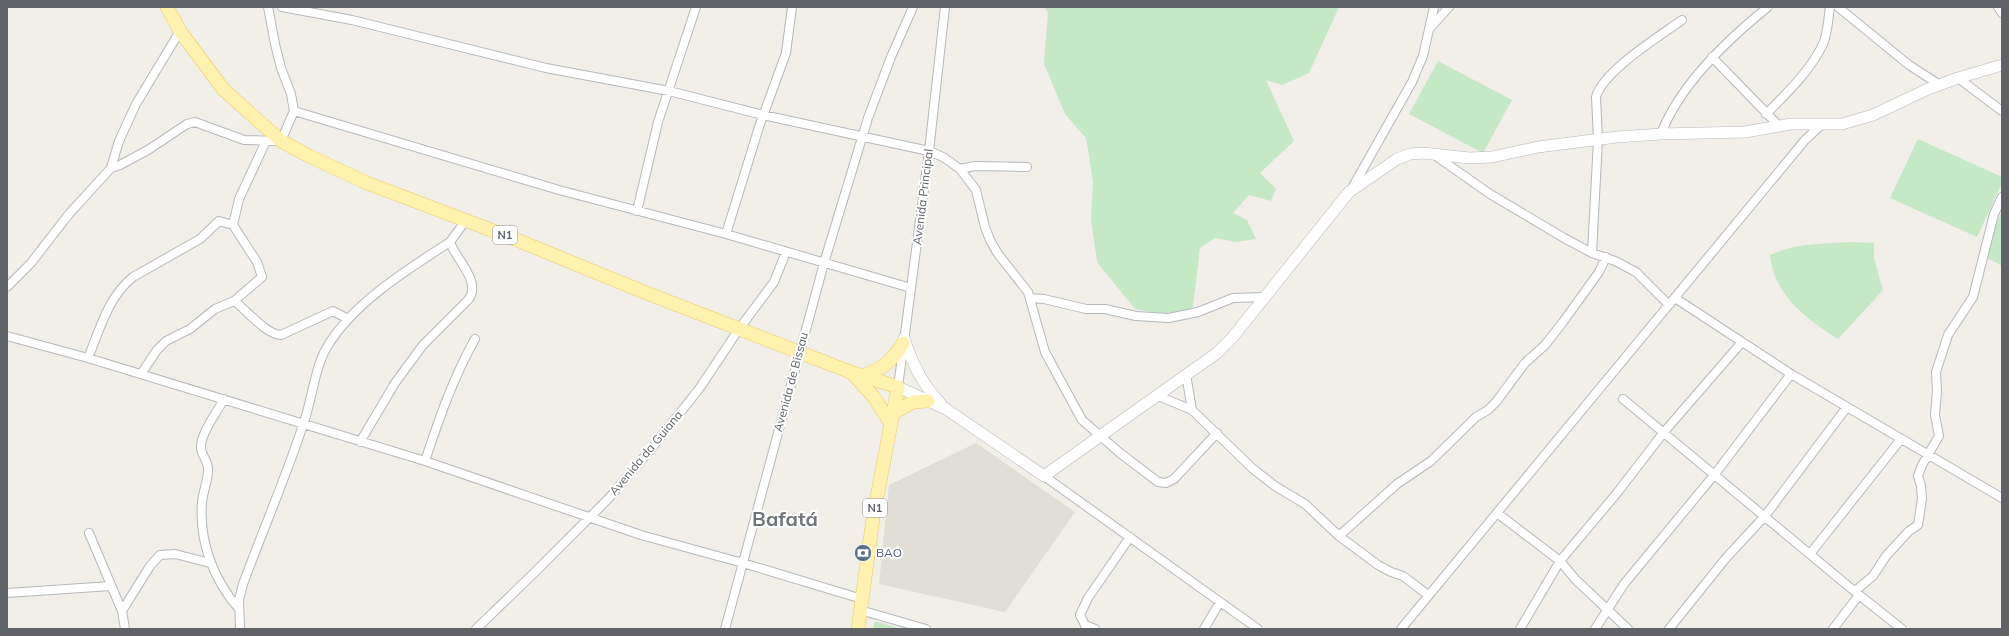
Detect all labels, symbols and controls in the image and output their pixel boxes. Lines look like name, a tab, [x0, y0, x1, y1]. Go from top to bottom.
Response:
street label: Avenida Principal	[909, 148, 936, 246]
road number: N1	[493, 226, 517, 244]
street label: Avenida de Bissau	[770, 330, 811, 433]
street label: Avenida da Guiana	[606, 407, 686, 498]
road number: N1	[863, 499, 887, 517]
district label: Bafatá	[752, 506, 818, 531]
bank icon: BAO	[853, 543, 873, 563]
place label: BAO	[876, 545, 902, 560]

